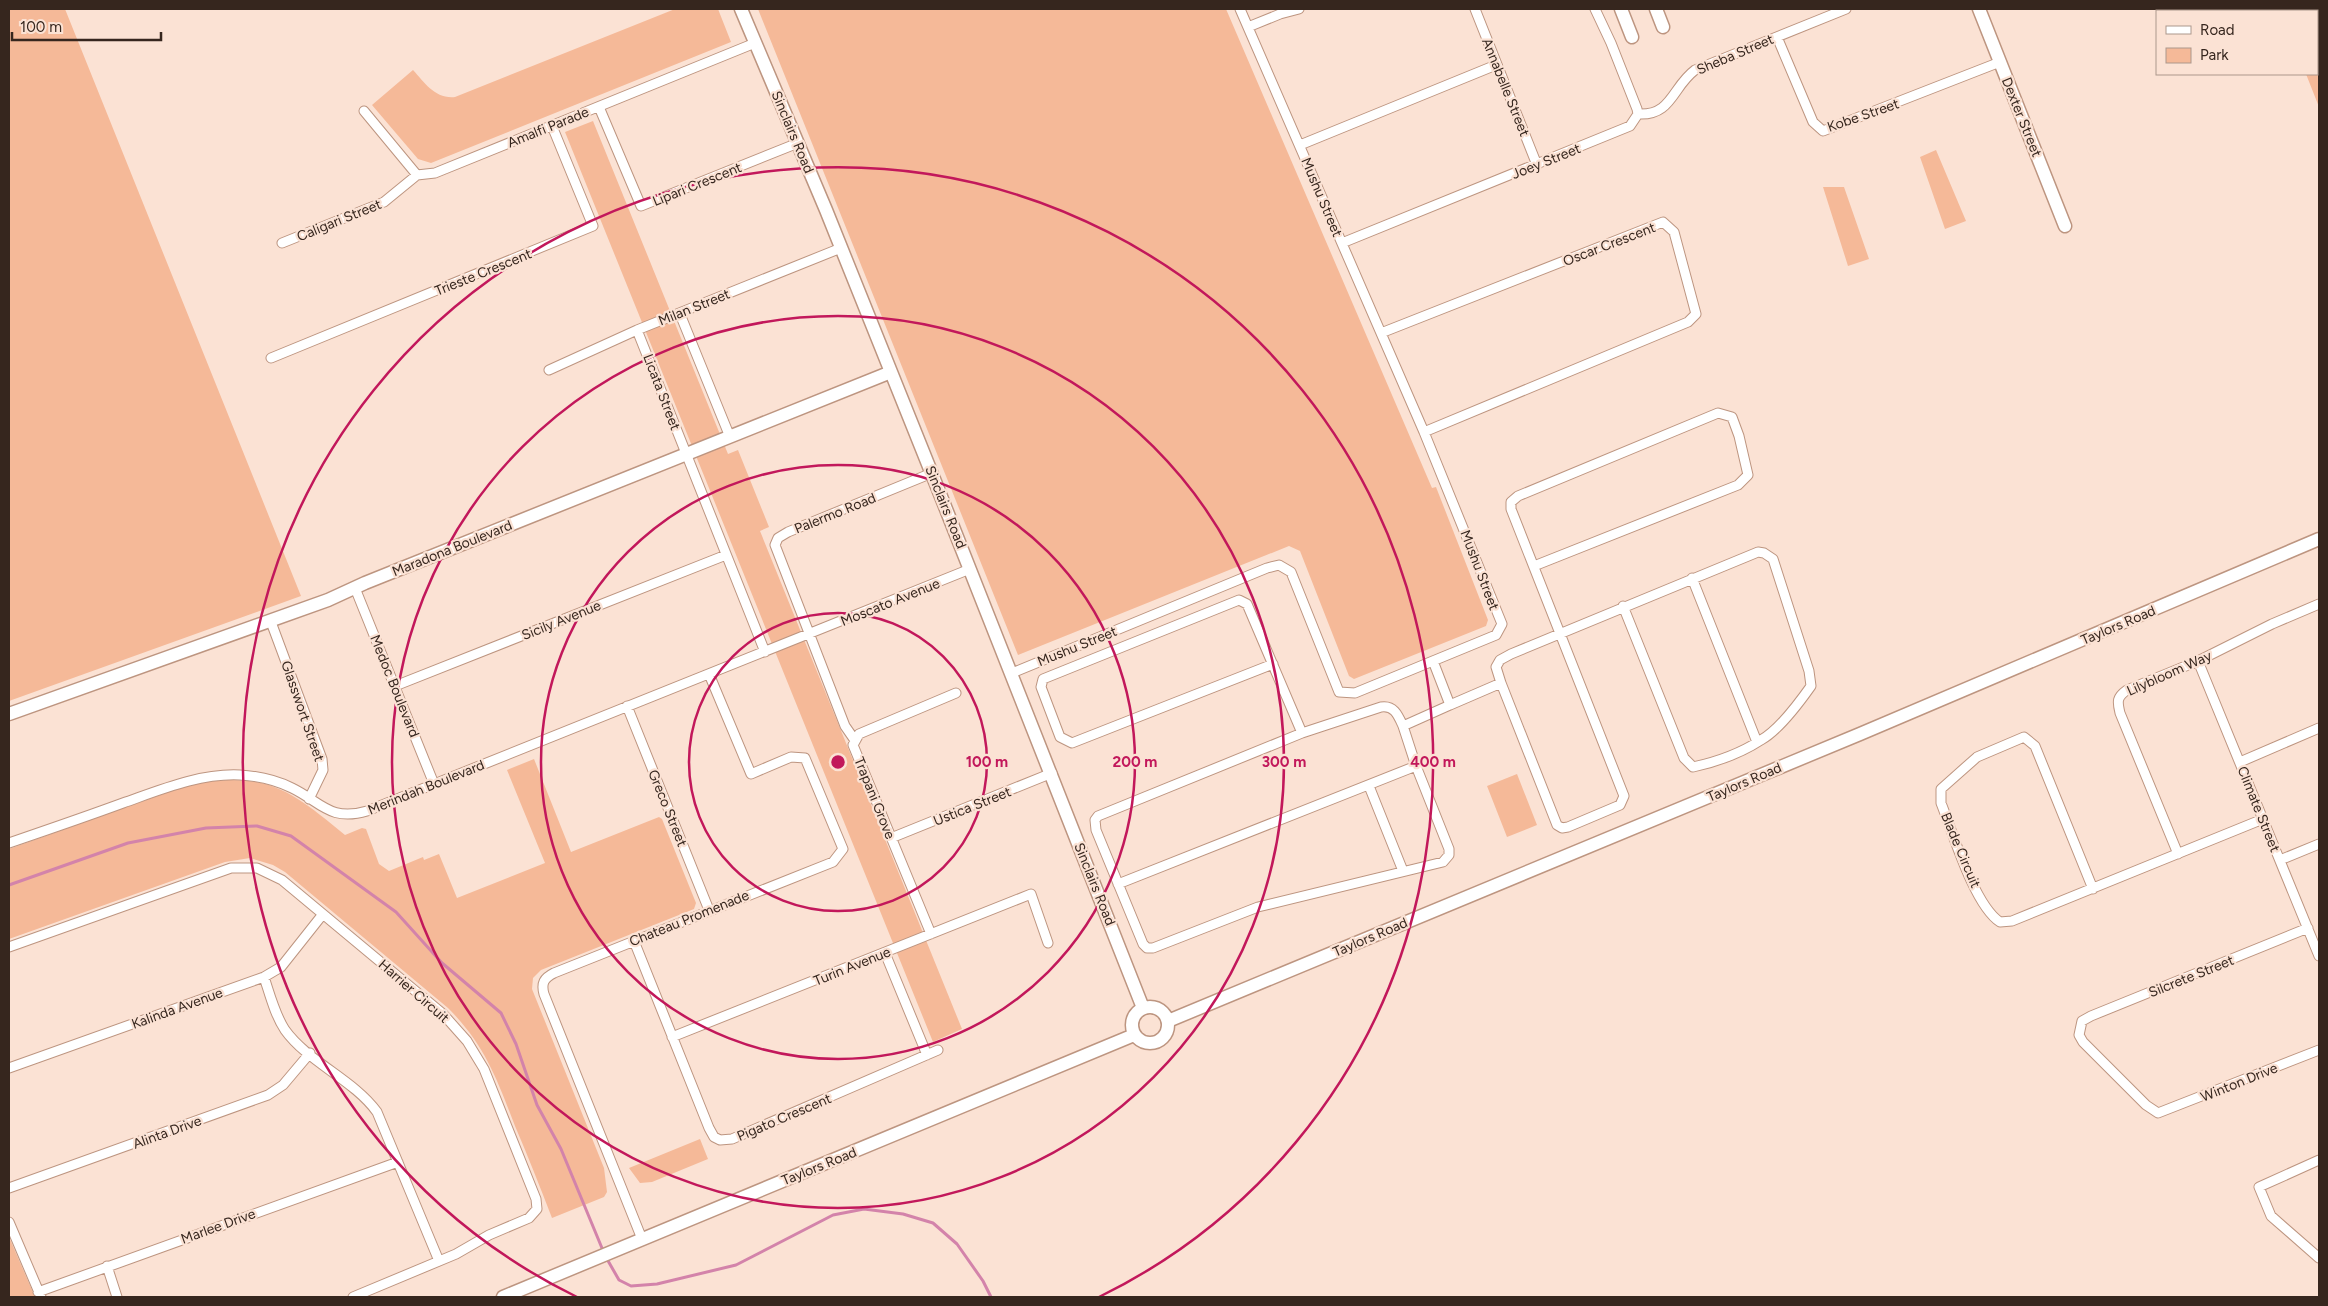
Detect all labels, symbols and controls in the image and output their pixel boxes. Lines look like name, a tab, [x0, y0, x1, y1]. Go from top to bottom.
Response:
scale bar	[12, 10, 161, 42]
legend	[2156, 10, 2318, 75]
text: 100 m	[20, 18, 62, 36]
text: Road	[2200, 21, 2235, 39]
street label: Sheba Street	[1694, 31, 1776, 78]
street label: Annabelle Street	[1478, 36, 1533, 139]
text: Park	[2200, 46, 2229, 64]
street label: Dexter Street	[1998, 75, 2045, 159]
street label: Sinclairs Road	[768, 89, 817, 176]
street label: Kobe Street	[1825, 95, 1901, 136]
street label: Amalfi Parade	[505, 103, 592, 152]
street label: Joey Street	[1509, 140, 1583, 183]
street label: Mushu Street	[1297, 155, 1346, 239]
street label: Lipari Crescent	[650, 159, 744, 210]
street label: Caligari Street	[294, 196, 384, 245]
street label: Oscar Crescent	[1561, 219, 1658, 270]
street label: Trieste Crescent	[432, 245, 534, 300]
street label: Milan Street	[656, 285, 733, 330]
street label: Licata Street	[639, 352, 684, 433]
street label: Sinclairs Road	[921, 463, 970, 551]
street label: Palermo Road	[792, 489, 878, 538]
street label: Maradona Boulevard	[390, 517, 515, 580]
street label: Mushu Street	[1456, 528, 1503, 613]
street label: Moscato Avenue	[838, 575, 943, 630]
street label: Sicily Avenue	[519, 597, 604, 644]
street label: Taylors Road	[2078, 602, 2158, 649]
street label: Mushu Street	[1035, 623, 1120, 670]
street label: Medoc Boulevard	[366, 632, 423, 740]
street label: Lilybloom Way	[2124, 647, 2215, 700]
street label: Glasswort Street	[277, 659, 328, 764]
centre of rings	[829, 753, 847, 771]
text: 100 m	[966, 753, 1008, 771]
text: 200 m	[1113, 753, 1157, 771]
text: 300 m	[1262, 753, 1306, 771]
text: 400 m	[1410, 753, 1456, 771]
street label: Trapani Grove	[850, 755, 899, 842]
street label: Merindah Boulevard	[365, 756, 487, 819]
street label: Taylors Road	[1704, 759, 1784, 806]
street label: Climate Street	[2234, 764, 2283, 855]
street label: Greco Street	[644, 767, 691, 849]
street label: Ustica Street	[931, 783, 1014, 830]
street label: Blade Circuit	[1937, 810, 1984, 890]
street label: Sinclairs Road	[1070, 840, 1119, 928]
street label: Chateau Promenade	[627, 887, 752, 950]
street label: Taylors Road	[1330, 914, 1410, 961]
street label: Turin Avenue	[811, 943, 893, 990]
street label: Silcrete Street	[2146, 952, 2236, 1001]
street label: Harrier Circuit	[375, 956, 453, 1027]
street label: Kalinda Avenue	[129, 984, 225, 1033]
street label: Winton Drive	[2198, 1059, 2280, 1106]
street label: Pigato Crescent	[734, 1090, 834, 1145]
street label: Alinta Drive	[131, 1112, 204, 1153]
street label: Taylors Road	[779, 1144, 859, 1189]
street label: Marlee Drive	[179, 1205, 258, 1248]

